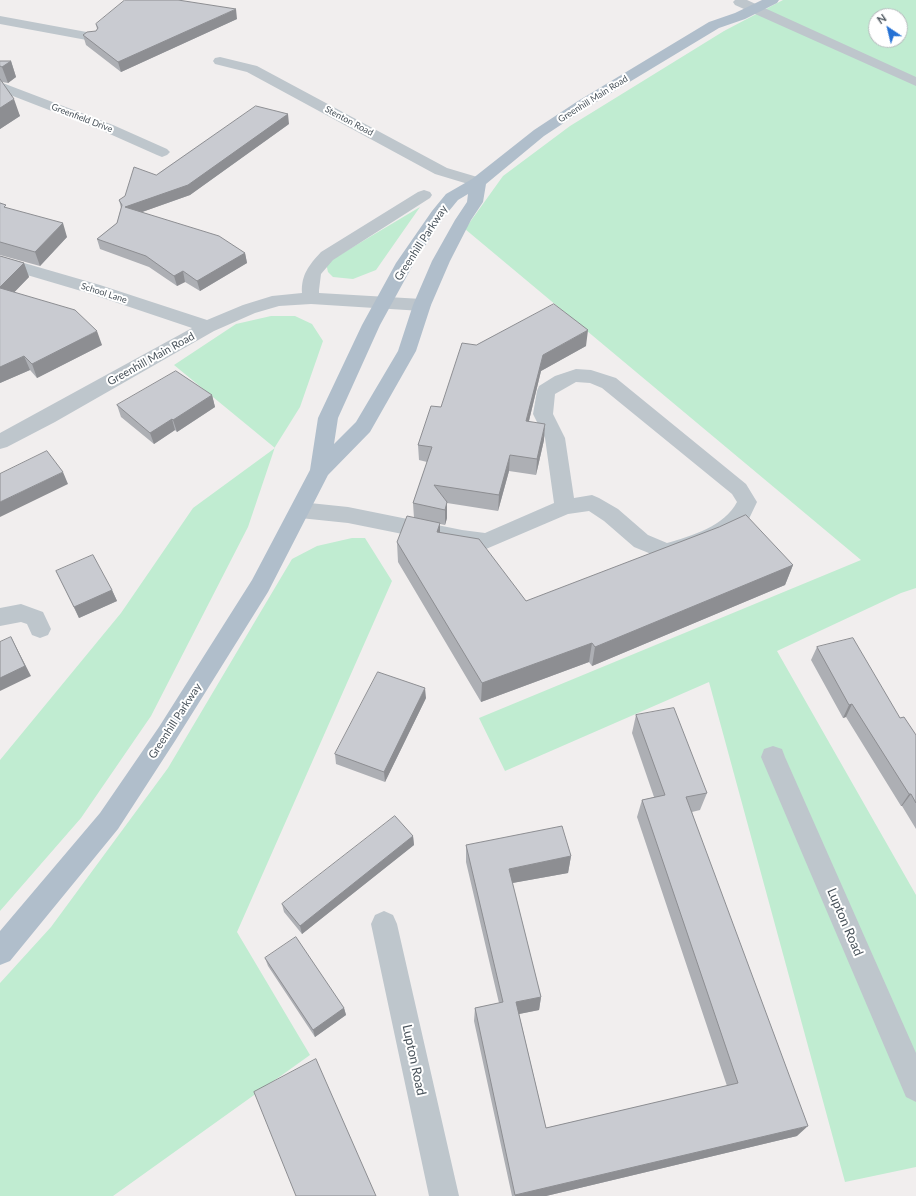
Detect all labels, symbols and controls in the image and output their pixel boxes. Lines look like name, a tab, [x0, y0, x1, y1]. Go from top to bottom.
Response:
north arrow	[868, 8, 908, 48]
text: N	[874, 11, 889, 26]
street label: Greenhill Main Road	[556, 73, 630, 125]
street label: Greenfield Drive	[50, 101, 114, 135]
street label: Stenton Road	[323, 104, 375, 138]
street label: Greenhill Parkway	[392, 203, 450, 283]
street label: School Lane	[80, 280, 128, 306]
street label: Greenhill Main Road	[105, 330, 197, 388]
street label: Greenhill Parkway	[146, 681, 204, 761]
street label: Lupton Road	[824, 886, 866, 958]
street label: Lupton Road	[399, 1023, 429, 1097]

